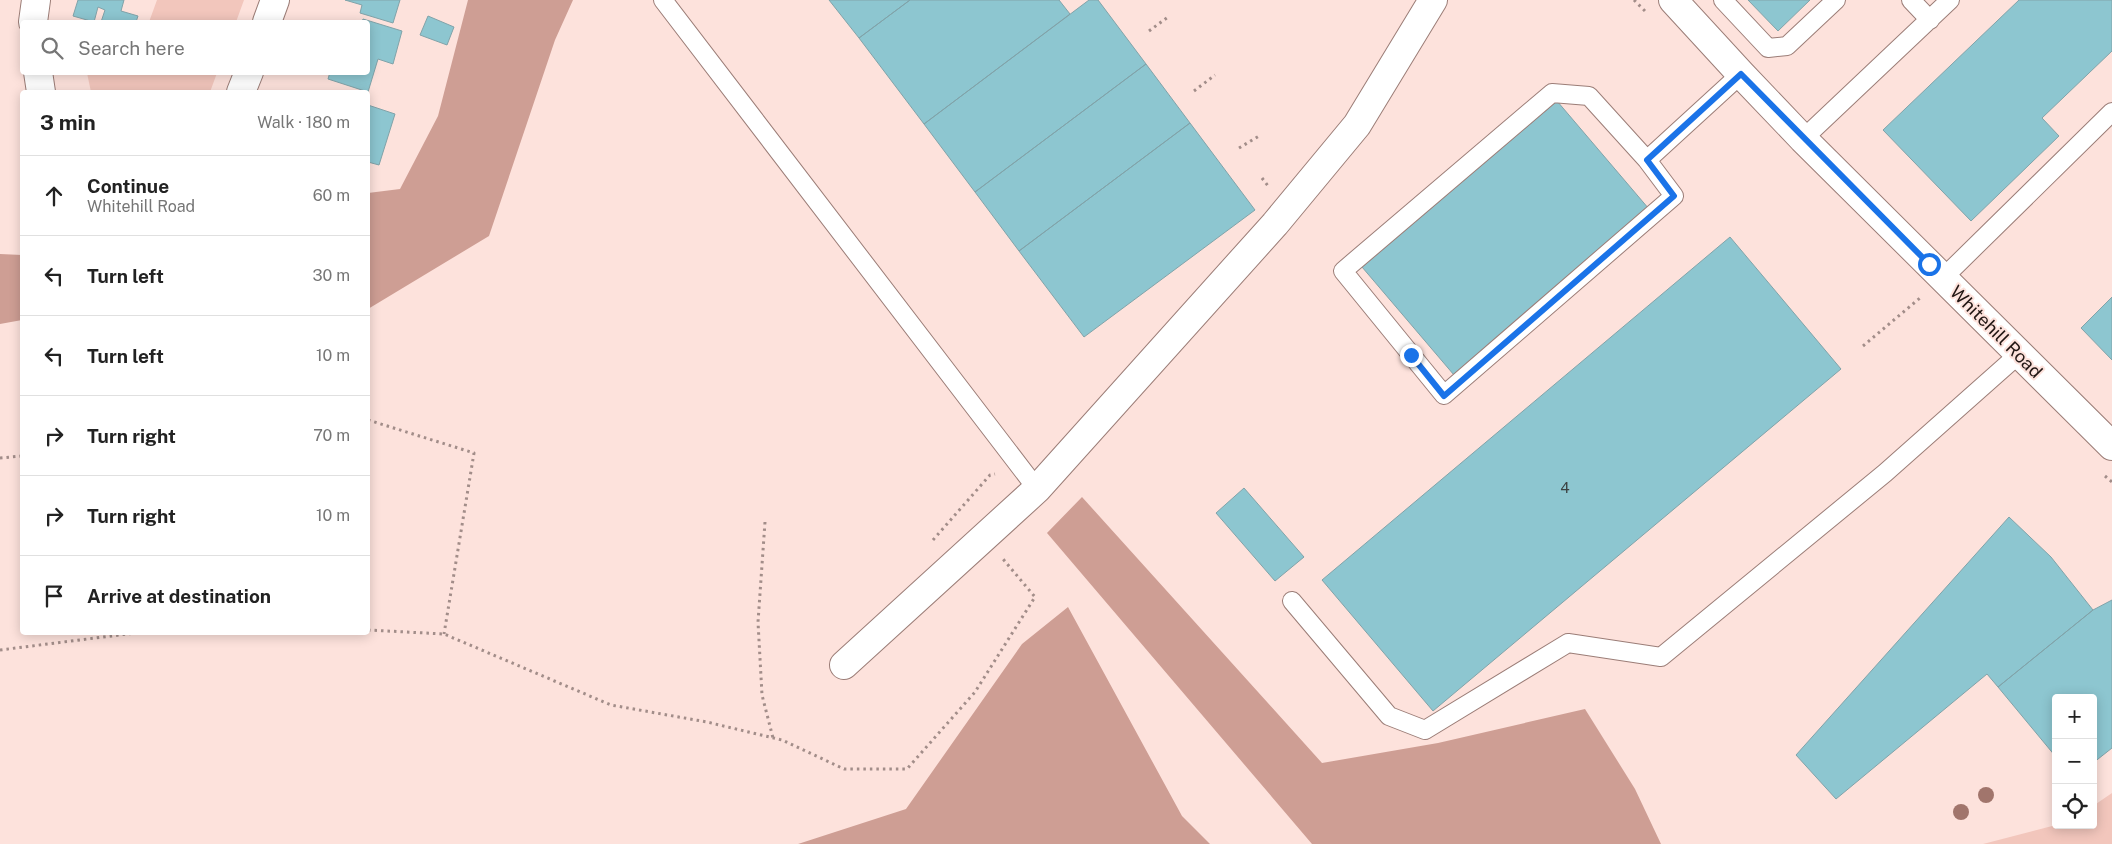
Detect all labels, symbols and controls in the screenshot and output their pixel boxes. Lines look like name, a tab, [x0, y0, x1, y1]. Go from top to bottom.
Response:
search box	[20, 20, 370, 75]
icon: search	[38, 34, 66, 62]
text: Search here	[78, 37, 185, 59]
text: 3 min	[40, 110, 96, 135]
text: Walk · 180 m	[257, 113, 350, 132]
text: Continue	[87, 175, 169, 197]
icon: ahead	[40, 182, 68, 210]
text: 60 m	[313, 186, 350, 205]
text: Whitehill Road	[87, 197, 195, 216]
route start	[1918, 253, 1941, 276]
icon: left	[40, 262, 68, 290]
text: Turn left	[87, 265, 164, 287]
text: 30 m	[313, 266, 350, 285]
street label: Whitehill Road	[1946, 281, 2047, 382]
icon: left	[40, 342, 68, 370]
route end	[1400, 344, 1423, 367]
text: Turn left	[87, 345, 164, 367]
text: 10 m	[316, 346, 350, 365]
icon: right	[40, 422, 68, 450]
text: Turn right	[87, 425, 176, 447]
text: 70 m	[313, 426, 350, 445]
house number: 4	[1560, 479, 1570, 496]
icon: right	[40, 502, 68, 530]
text: Turn right	[87, 505, 176, 527]
text: 10 m	[316, 506, 350, 525]
icon: arrive	[40, 582, 68, 610]
text: Arrive at destination	[87, 585, 271, 607]
map controls	[2052, 694, 2097, 829]
button: +	[2052, 694, 2097, 739]
button: −	[2052, 739, 2097, 784]
button: locate	[2052, 784, 2097, 829]

